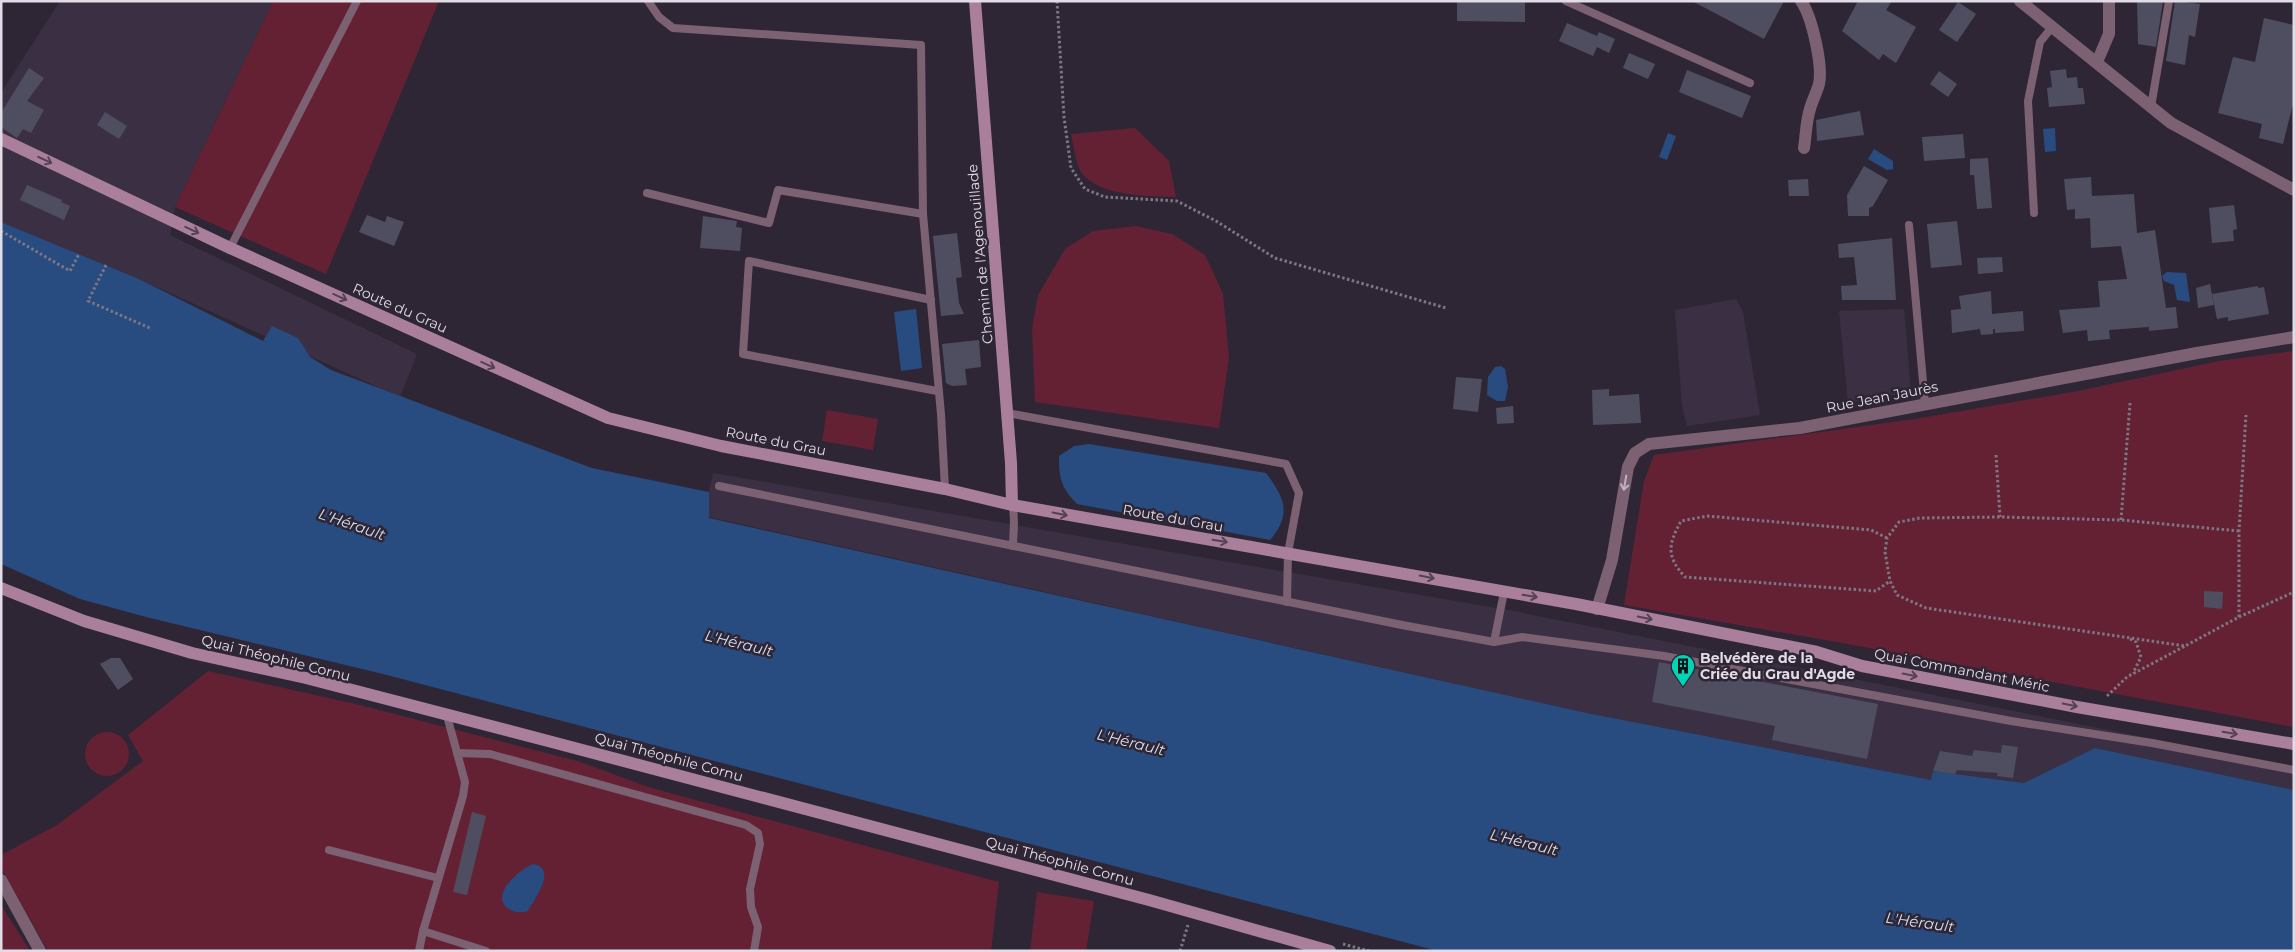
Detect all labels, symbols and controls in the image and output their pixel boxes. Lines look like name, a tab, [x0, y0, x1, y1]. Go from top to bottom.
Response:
one-way arrow	[37, 156, 52, 165]
street label: Chemin de l'Agenouillade	[963, 163, 997, 345]
one-way arrow	[184, 226, 199, 235]
street label: Route du Grau	[350, 279, 450, 337]
one-way arrow	[332, 293, 347, 303]
one-way arrow	[480, 360, 495, 370]
street label: Rue Jean Jaurès	[1824, 377, 1940, 417]
street label: Route du Grau	[724, 422, 828, 460]
one-way arrow	[1620, 475, 1630, 491]
street label: Route du Grau	[1121, 500, 1225, 536]
water label: L'Hérault	[316, 504, 388, 544]
one-way arrow	[1052, 509, 1068, 519]
one-way arrow	[1212, 537, 1228, 547]
one-way arrow	[1418, 573, 1434, 582]
one-way arrow	[1521, 592, 1537, 602]
one-way arrow	[1636, 614, 1652, 623]
water label: L'Hérault	[703, 625, 775, 661]
street label: Quai Théophile Cornu	[200, 631, 352, 685]
street label: Quai Commandant Méric	[1873, 644, 2051, 696]
place label: Belvédère de la Criée du Grau d'Agde	[1700, 649, 1855, 683]
building icon: Belvédère de la Criée du Grau d'Agde	[1670, 653, 1696, 687]
one-way arrow	[1901, 671, 1917, 681]
one-way arrow	[2061, 701, 2077, 711]
water label: L'Hérault	[1095, 724, 1167, 760]
street label: Quai Théophile Cornu	[593, 729, 745, 785]
one-way arrow	[2221, 729, 2237, 739]
water label: L'Hérault	[1488, 824, 1560, 860]
street label: Quai Théophile Cornu	[984, 833, 1136, 889]
water label: L'Hérault	[1884, 908, 1956, 936]

